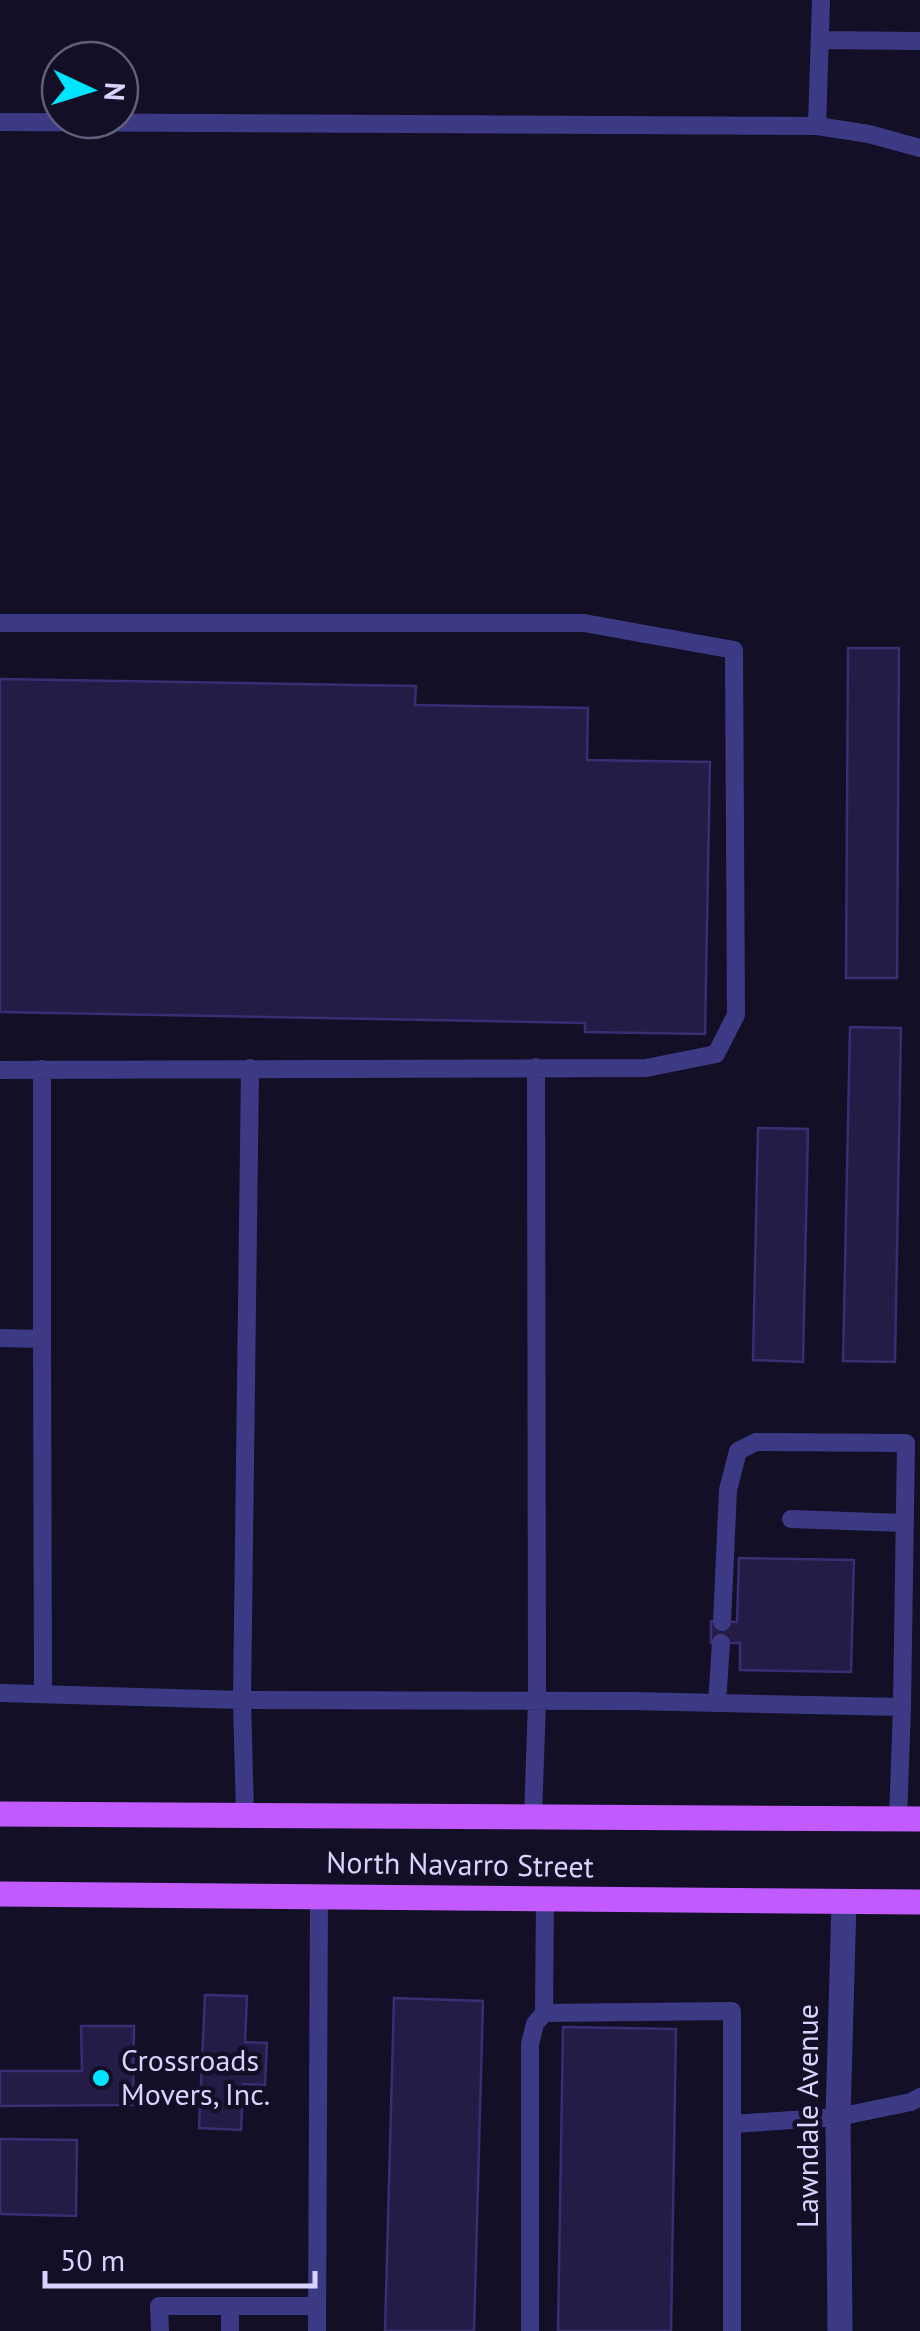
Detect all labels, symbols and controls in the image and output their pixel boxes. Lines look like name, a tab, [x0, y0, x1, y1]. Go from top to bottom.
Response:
north arrow	[40, 40, 140, 140]
text: N	[96, 81, 135, 102]
street label: North Navarro Street	[326, 1842, 594, 1885]
street label: Lawndale Avenue	[787, 2004, 826, 2228]
place label: Crossroads Movers, Inc.	[121, 2040, 270, 2113]
marker: Crossroads Movers, Inc.	[90, 2067, 112, 2089]
scale bar	[45, 2226, 315, 2288]
text: 50 m	[60, 2240, 125, 2279]

